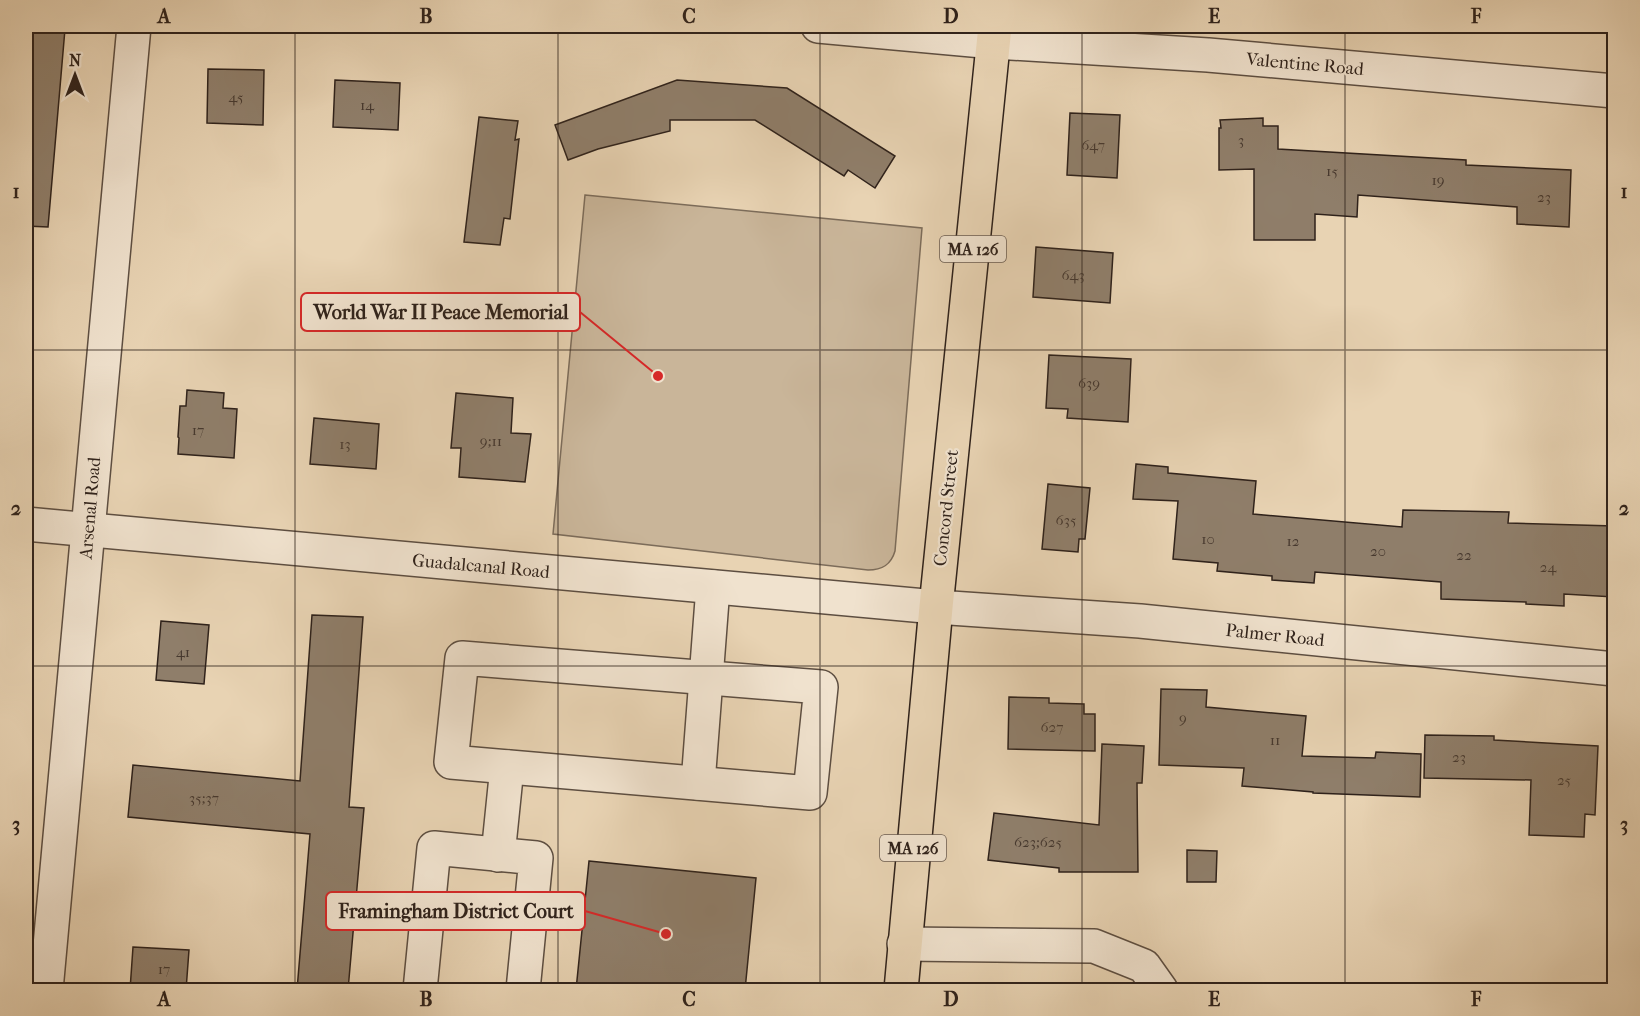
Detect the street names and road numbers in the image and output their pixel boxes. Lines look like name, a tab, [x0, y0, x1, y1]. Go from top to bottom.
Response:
street label: Valentine Road	[1244, 49, 1365, 80]
road number: MA 126	[940, 236, 1006, 262]
street label: Concord Street	[930, 448, 963, 567]
street label: Arsenal Road	[75, 456, 105, 561]
street label: Guadalcanal Road	[411, 550, 551, 583]
street label: Palmer Road	[1224, 620, 1326, 651]
road number: MA 126	[880, 835, 946, 861]

